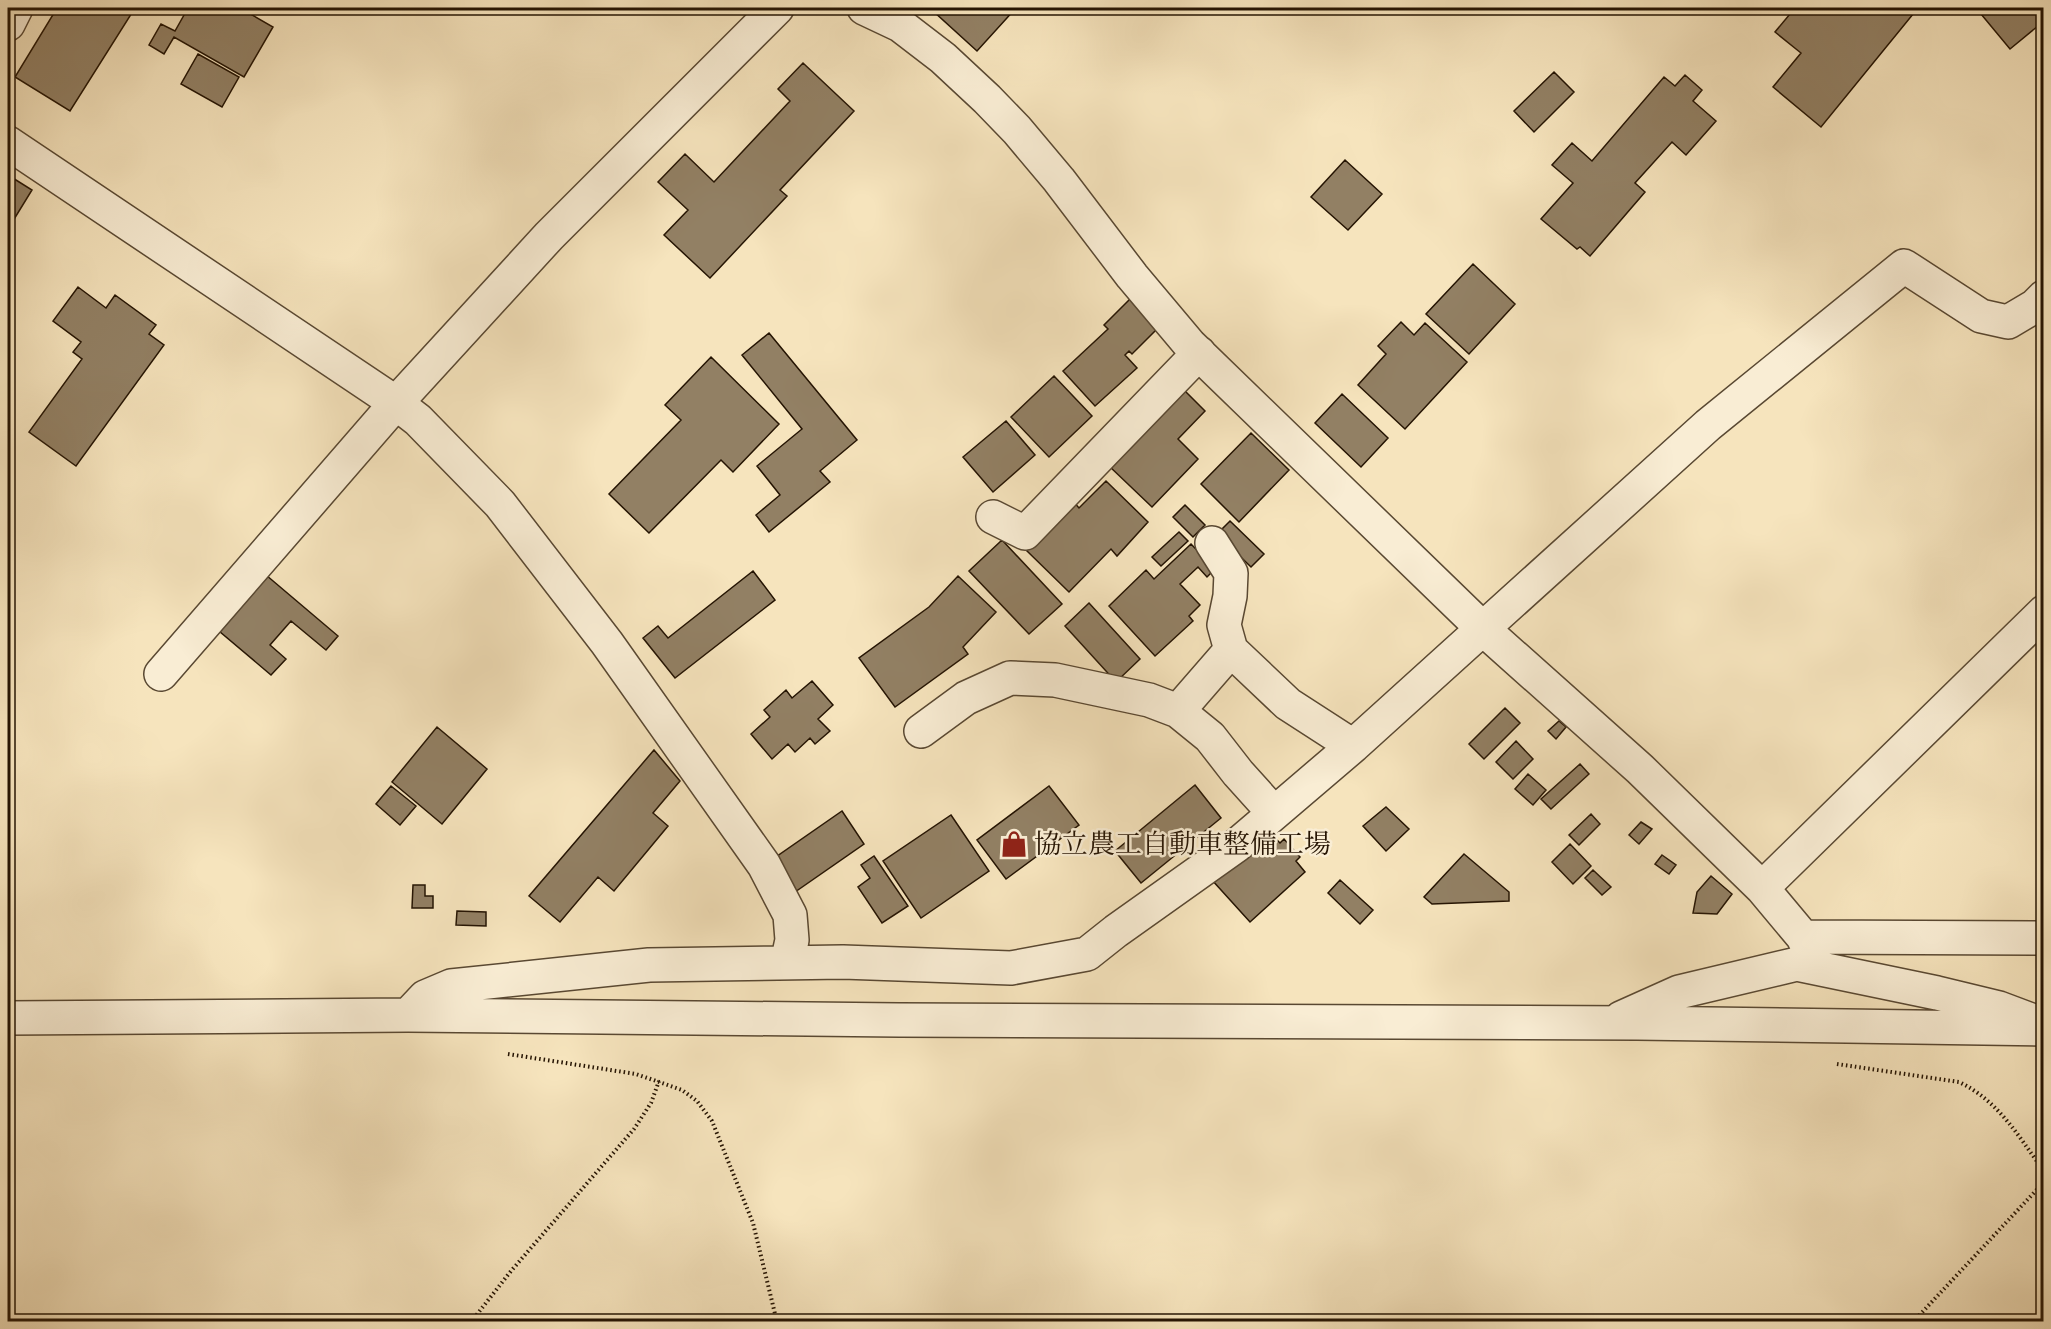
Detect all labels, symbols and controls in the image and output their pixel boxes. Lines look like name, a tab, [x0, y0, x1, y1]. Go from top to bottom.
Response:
place label: 協立農工自動車整備工場	[1034, 826, 1331, 861]
shop icon: 協立農工自動車整備工場	[999, 829, 1029, 859]

